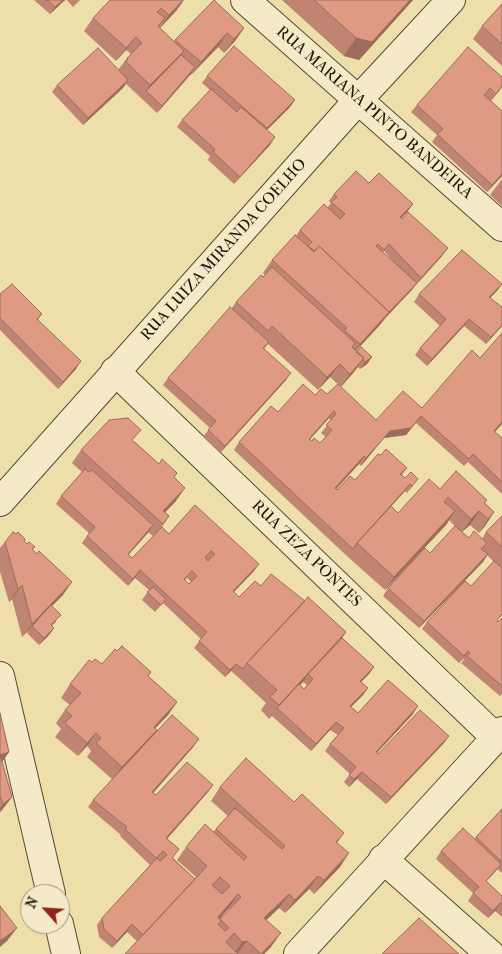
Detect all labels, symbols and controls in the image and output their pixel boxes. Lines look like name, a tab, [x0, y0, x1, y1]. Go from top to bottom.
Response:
street label: RUA MARIANA PINTO BANDEIRA	[272, 22, 476, 204]
street label: RUA LUIZA MIRANDA COELHO	[137, 155, 311, 345]
street label: RUA ZEZA PONTES	[247, 497, 365, 611]
north arrow	[20, 884, 70, 934]
text: N	[22, 894, 42, 911]

